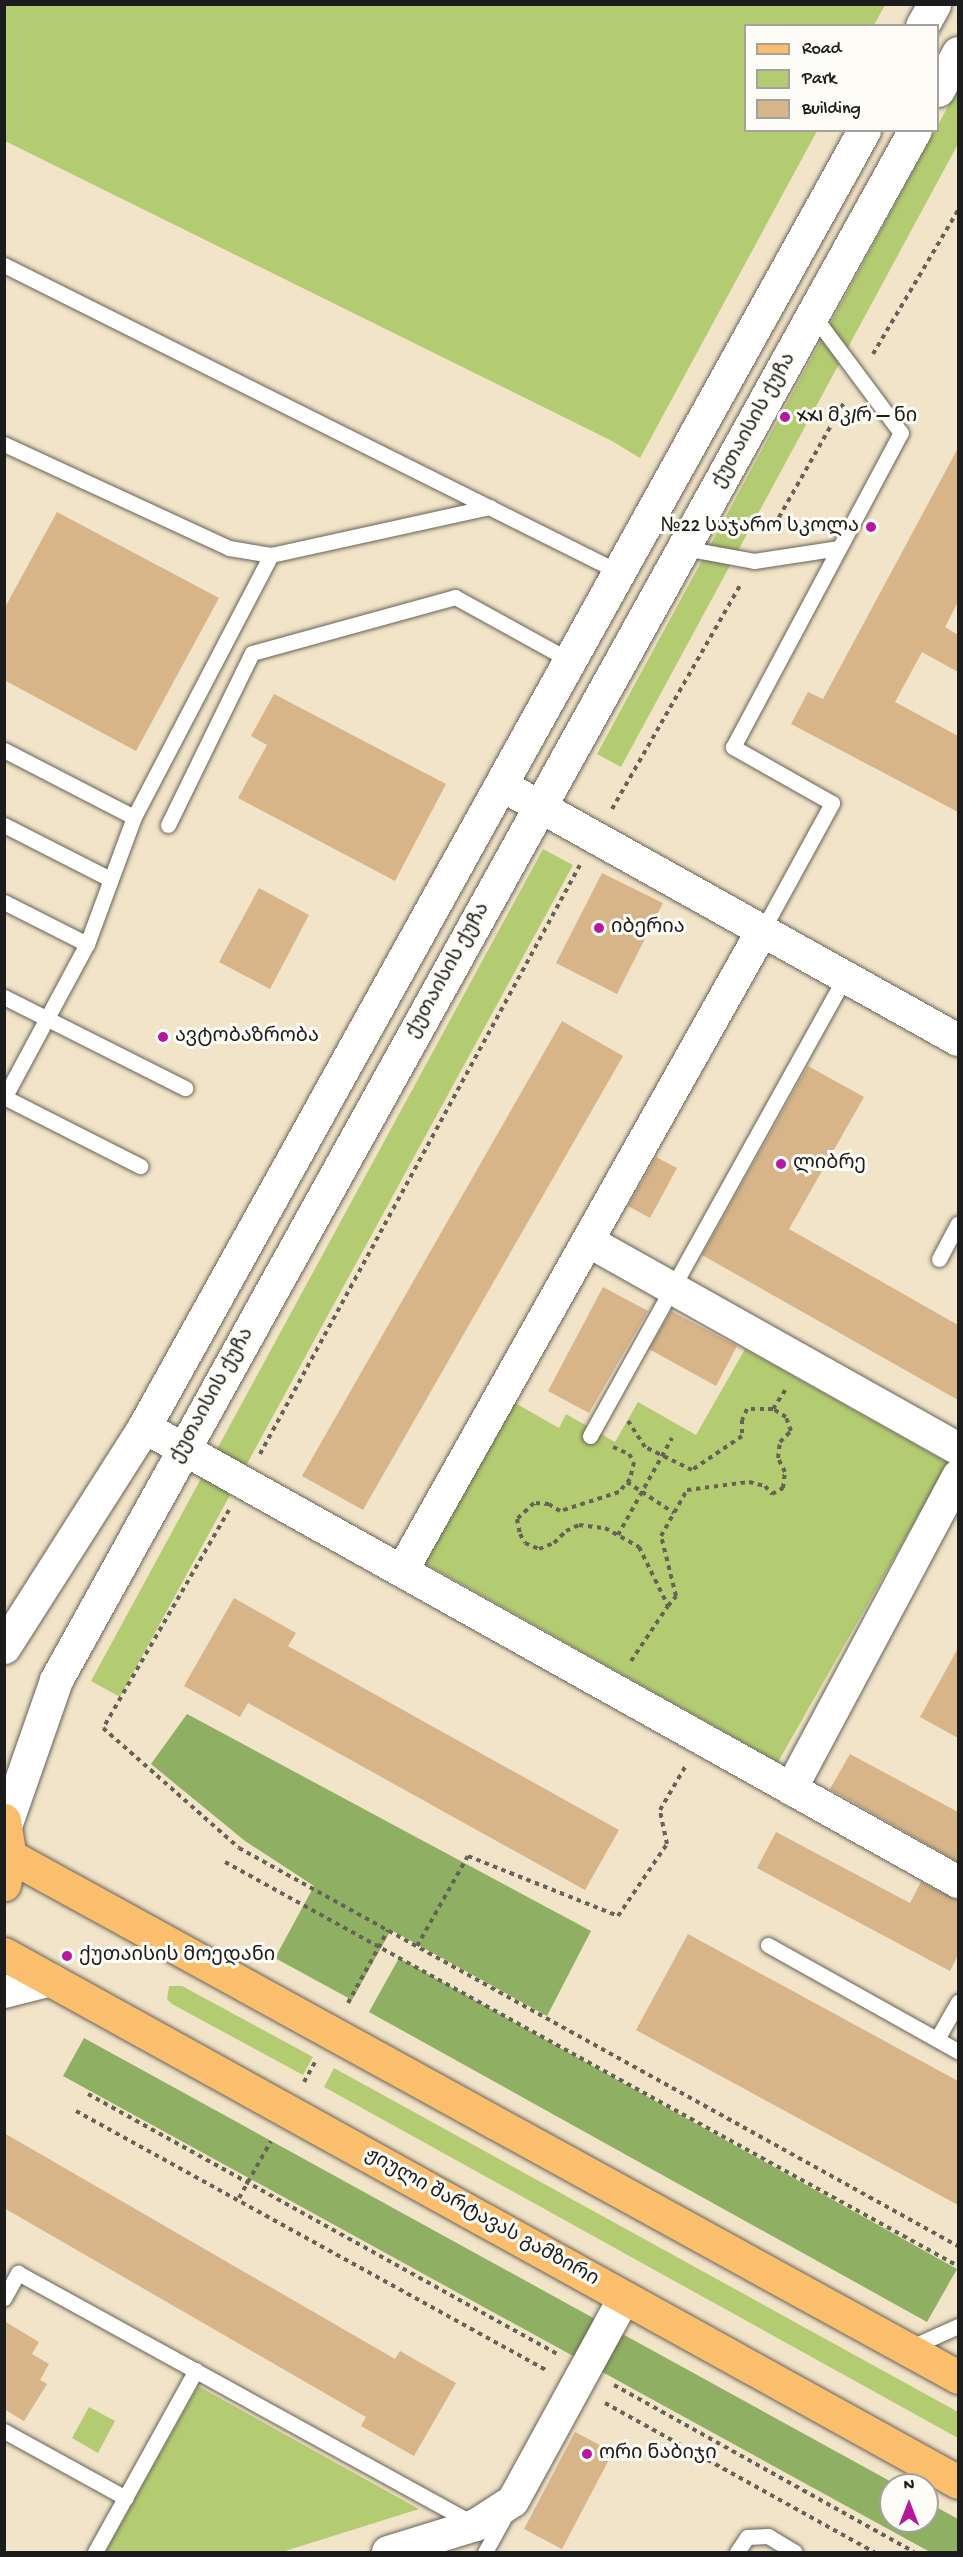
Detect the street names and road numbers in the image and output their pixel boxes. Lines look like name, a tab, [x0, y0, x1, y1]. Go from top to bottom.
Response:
street label: ქუთაისის ქუჩა	[708, 349, 802, 493]
street label: ქუთაისის ქუჩა	[402, 899, 496, 1043]
street label: ქუთაისის ქუჩა	[166, 1324, 260, 1468]
street label: ჟიული შარტავას გამზირი	[360, 2144, 602, 2292]

